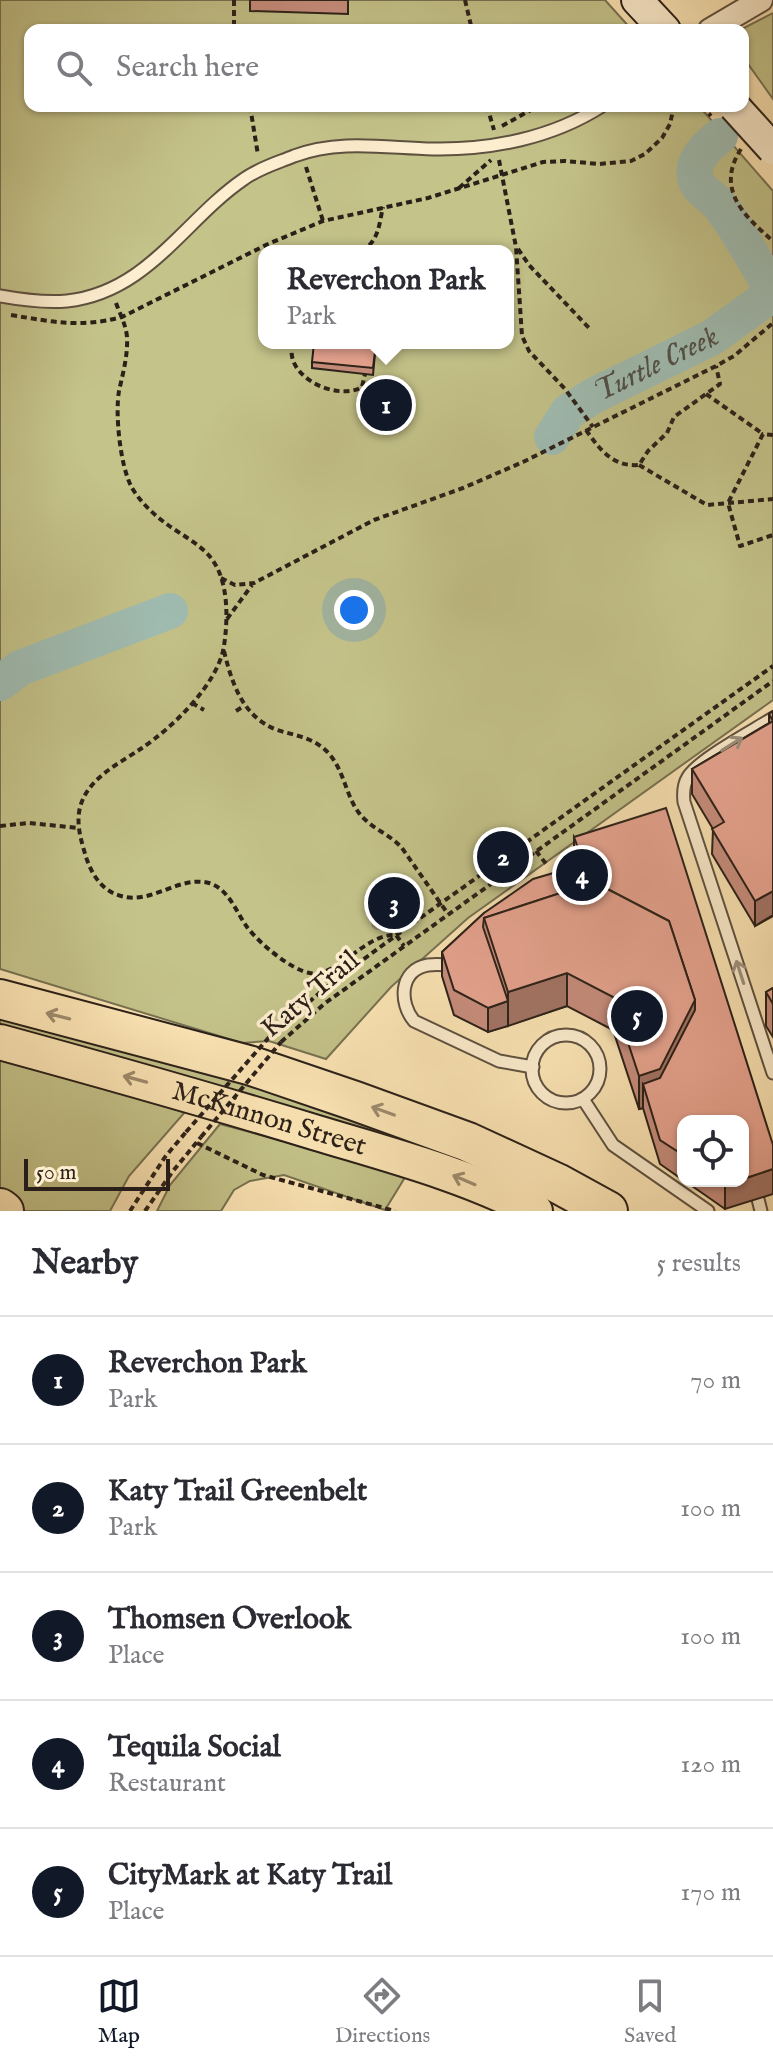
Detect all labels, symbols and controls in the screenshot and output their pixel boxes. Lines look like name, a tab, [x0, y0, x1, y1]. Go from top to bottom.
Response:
search box	[24, 24, 749, 112]
icon: search	[52, 46, 96, 90]
text: Search here	[116, 49, 259, 87]
popup	[258, 245, 514, 349]
text: Reverchon Park	[287, 262, 485, 300]
text: Park	[287, 300, 336, 333]
water label: Turtle Creek	[588, 319, 727, 411]
pin: 1	[360, 375, 412, 435]
your location	[334, 590, 374, 630]
one-way arrow	[720, 736, 743, 752]
pin: 2	[477, 827, 529, 887]
pin: 4	[556, 845, 608, 905]
pin: 3	[368, 873, 420, 933]
street label: Katy Trail	[255, 944, 368, 1046]
one-way arrow	[731, 960, 746, 985]
pin: 5	[611, 986, 663, 1046]
one-way arrow	[46, 1008, 72, 1023]
one-way arrow	[123, 1071, 149, 1086]
street label: McKinnon Street	[168, 1074, 371, 1164]
one-way arrow	[371, 1103, 396, 1117]
map controls	[677, 1115, 749, 1187]
button: locate	[677, 1115, 749, 1187]
scale bar	[24, 1155, 170, 1191]
text: 50 m	[36, 1159, 77, 1187]
one-way arrow	[452, 1172, 477, 1187]
text: Nearby	[32, 1242, 138, 1285]
text: 5 results	[657, 1247, 741, 1280]
text: Reverchon Park	[108, 1345, 307, 1383]
text: 1	[53, 1364, 63, 1397]
text: 70 m	[690, 1364, 741, 1397]
text: Park	[108, 1383, 157, 1416]
text: Katy Trail Greenbelt	[108, 1473, 367, 1511]
text: 2	[52, 1492, 64, 1525]
text: 100 m	[680, 1492, 741, 1525]
text: Park	[108, 1511, 157, 1544]
text: Thomsen Overlook	[108, 1601, 351, 1639]
text: 3	[53, 1620, 63, 1653]
text: 100 m	[680, 1620, 741, 1653]
text: Place	[108, 1639, 164, 1672]
text: Tequila Social	[108, 1729, 281, 1767]
text: 4	[52, 1748, 64, 1781]
text: 120 m	[681, 1748, 741, 1781]
text: Restaurant	[108, 1767, 226, 1800]
text: CityMark at Katy Trail	[108, 1857, 392, 1895]
text: 5	[53, 1876, 63, 1909]
text: 170 m	[681, 1876, 741, 1909]
text: Place	[108, 1895, 164, 1928]
tab: Map	[97, 1974, 141, 2050]
tab: Directions	[335, 1974, 430, 2050]
tab: Saved	[624, 1974, 676, 2050]

